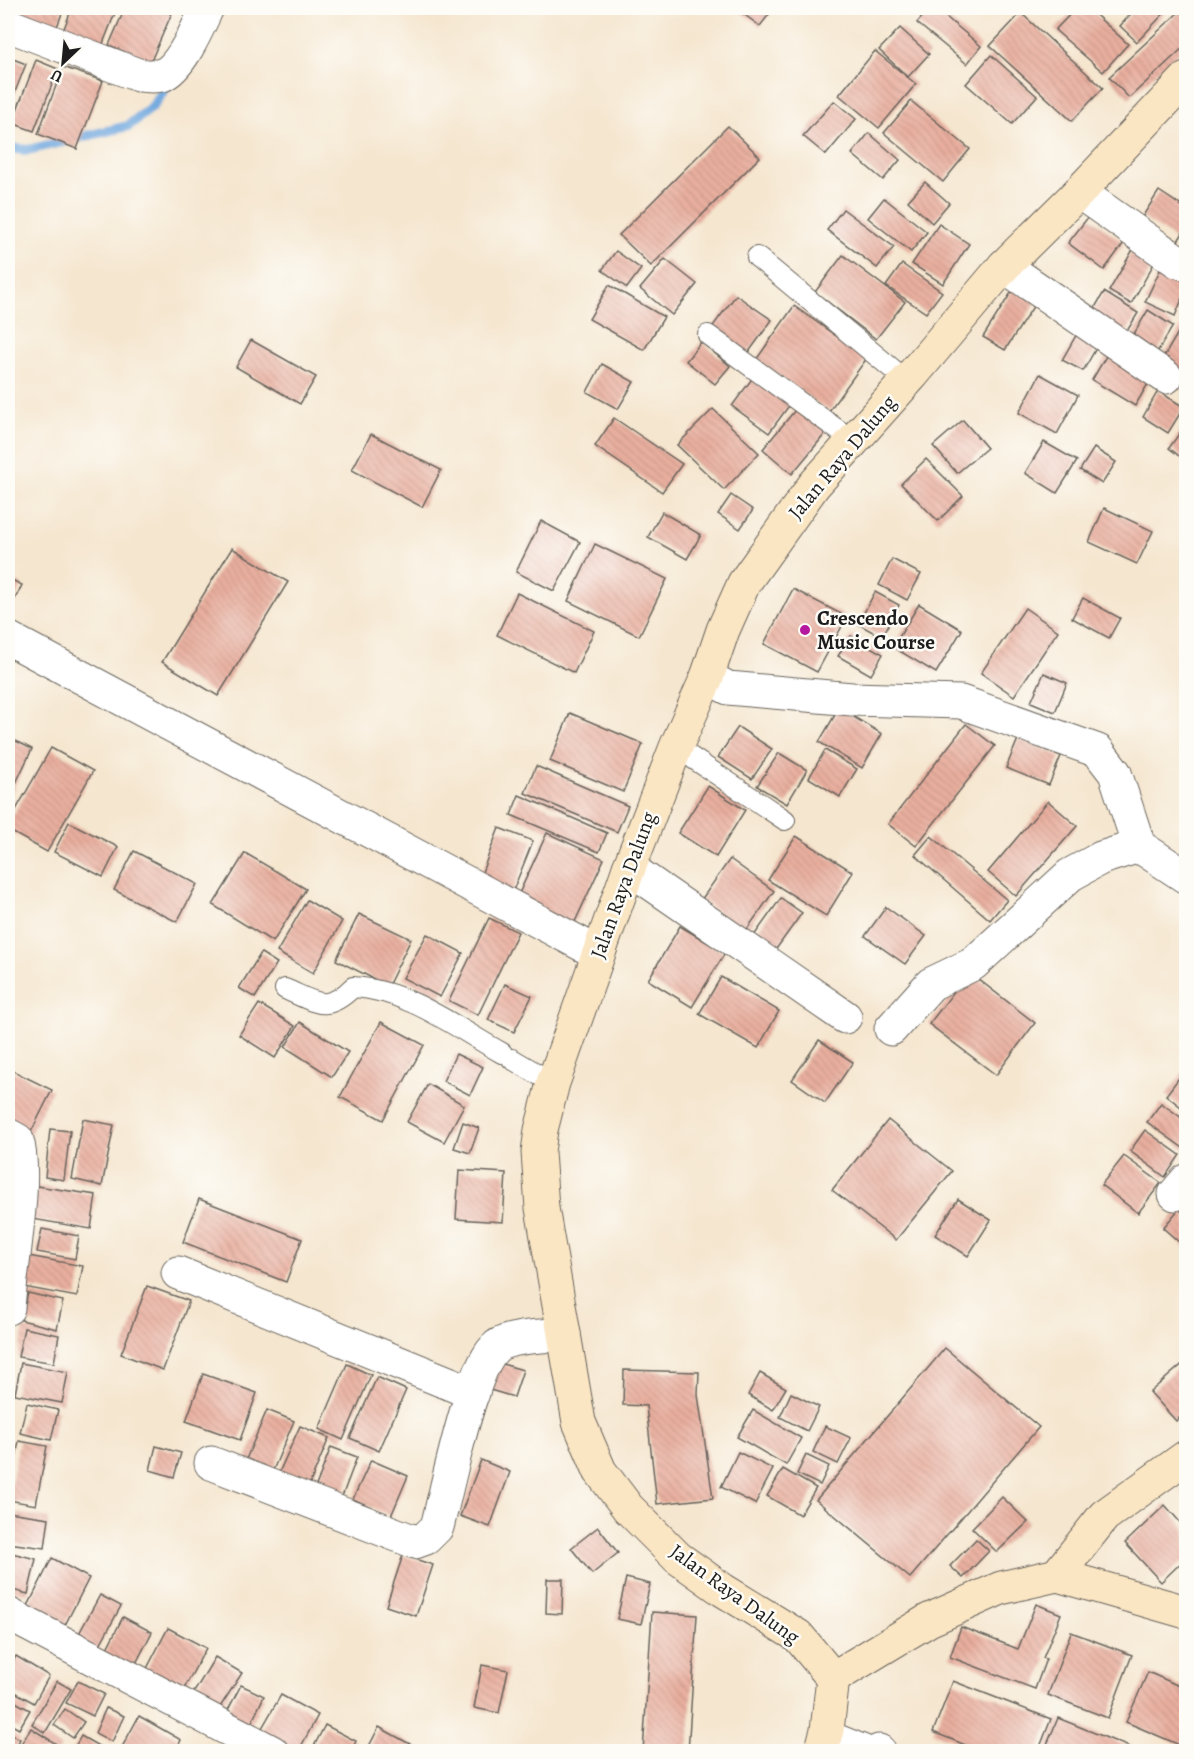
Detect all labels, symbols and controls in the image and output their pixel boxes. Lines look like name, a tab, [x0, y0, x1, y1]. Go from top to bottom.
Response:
north arrow	[33, 33, 93, 93]
text: U	[47, 63, 66, 88]
street label: Jalan Raya Dalung	[782, 388, 903, 525]
place label: Crescendo Music Course	[817, 604, 935, 656]
marker: Crescendo Music Course	[798, 623, 812, 637]
street label: Jalan Raya Dalung	[583, 807, 663, 962]
street label: Jalan Raya Dalung	[664, 1537, 806, 1651]

